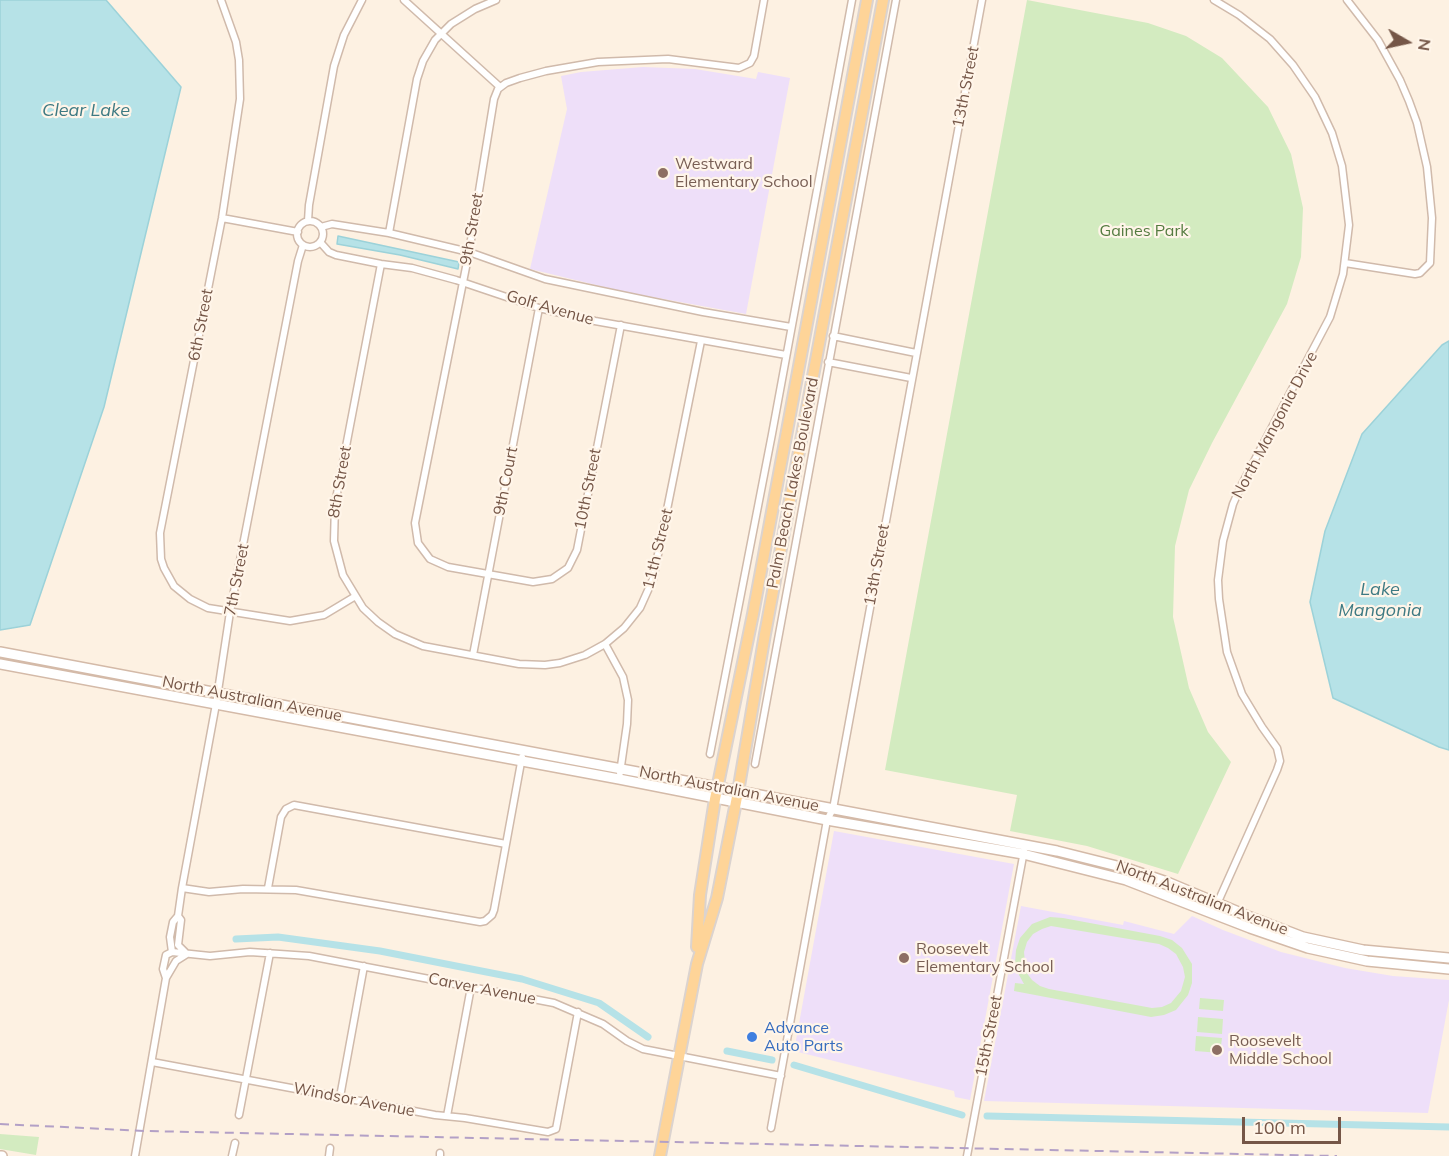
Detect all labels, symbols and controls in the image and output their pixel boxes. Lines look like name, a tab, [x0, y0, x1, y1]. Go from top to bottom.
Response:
north arrow	[1377, 12, 1437, 72]
text: N	[1414, 37, 1436, 52]
street label: 13th Street	[949, 45, 983, 129]
water label: Clear Lake	[42, 100, 130, 122]
place label: Westward Elementary School	[675, 154, 813, 192]
marker: Westward Elementary School	[656, 166, 670, 180]
street label: 9th Street	[456, 191, 488, 267]
park label: Gaines Park	[1100, 221, 1188, 241]
street label: Golf Avenue	[504, 286, 596, 330]
street label: 6th Street	[185, 287, 217, 363]
street label: North Mangonia Drive	[1228, 348, 1322, 502]
street label: Palm Beach Lakes Boulevard	[763, 376, 823, 590]
street label: 8th Street	[324, 444, 356, 520]
street label: 9th Court	[490, 445, 522, 517]
street label: 10th Street	[571, 447, 605, 531]
street label: 11th Street	[639, 507, 677, 591]
street label: 13th Street	[860, 523, 894, 607]
street label: 7th Street	[221, 542, 253, 618]
water label: Lake Mangonia	[1338, 579, 1422, 622]
street label: North Australian Avenue	[160, 672, 344, 726]
street label: North Australian Avenue	[637, 762, 821, 816]
street label: North Australian Avenue	[1113, 856, 1291, 940]
place label: Roosevelt Elementary School	[916, 939, 1054, 977]
marker: Roosevelt Elementary School	[897, 951, 911, 965]
street label: Carver Avenue	[426, 969, 538, 1009]
street label: 15th Street	[972, 994, 1006, 1078]
place label: Advance Auto Parts	[764, 1018, 843, 1056]
marker: Advance Auto Parts	[745, 1030, 759, 1044]
place label: Roosevelt Middle School	[1229, 1031, 1332, 1069]
marker: Roosevelt Middle School	[1210, 1043, 1224, 1057]
street label: Windsor Avenue	[292, 1079, 416, 1121]
scale bar	[1245, 1105, 1344, 1143]
text: 100 m	[1253, 1116, 1306, 1139]

